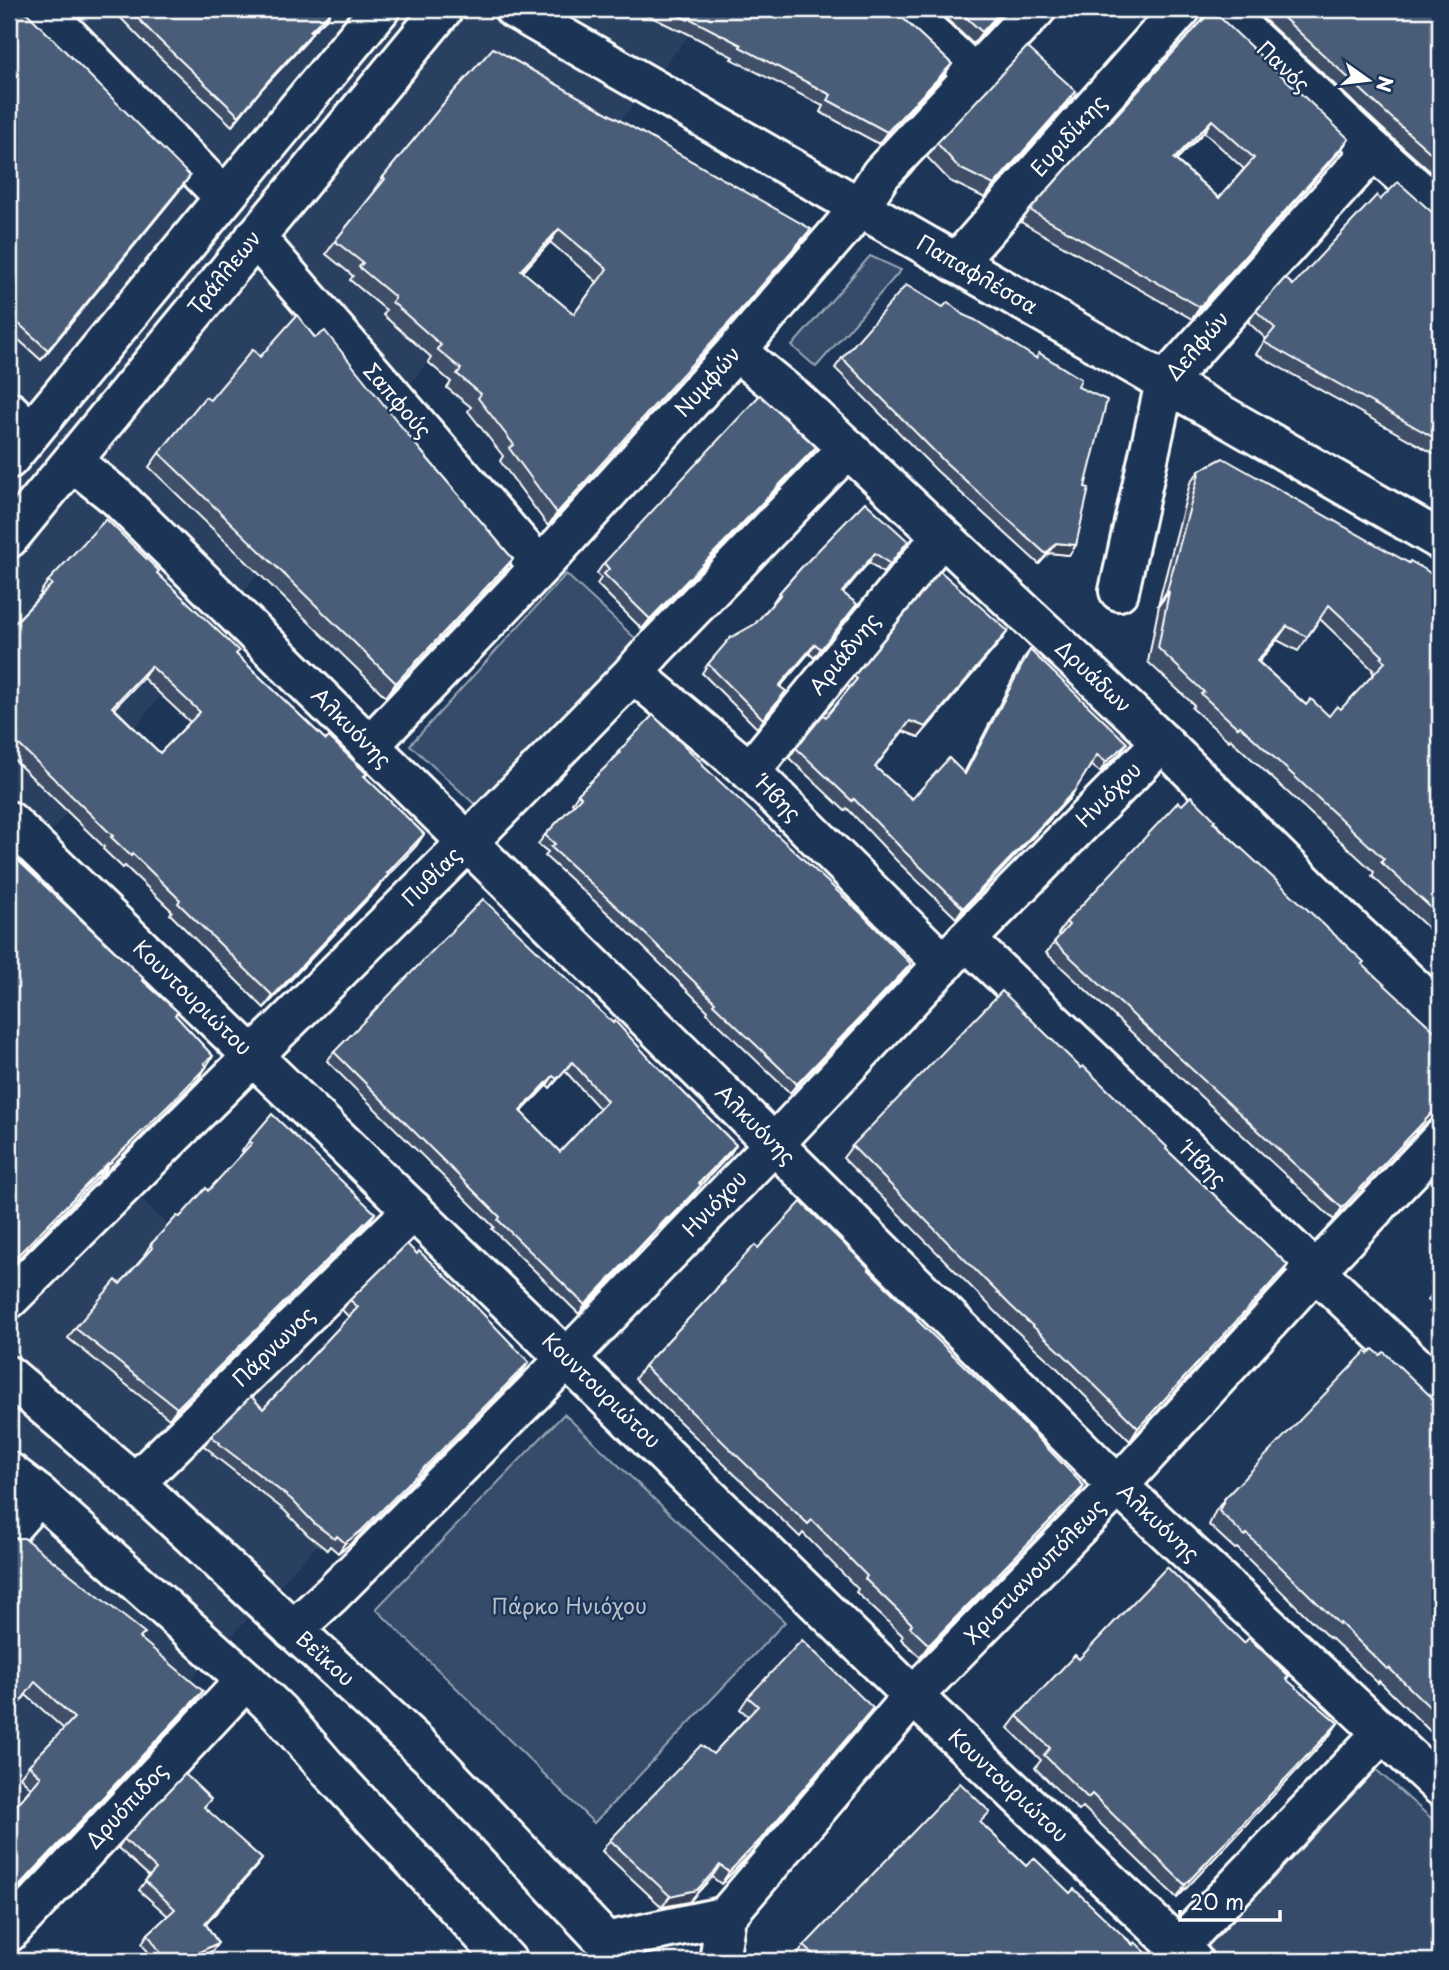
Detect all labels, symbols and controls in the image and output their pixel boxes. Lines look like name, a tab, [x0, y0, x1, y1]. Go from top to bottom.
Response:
street label: Πανός	[1250, 32, 1318, 99]
north arrow	[1334, 46, 1404, 116]
text: N	[1370, 74, 1401, 95]
street label: Ευριδίκης	[1022, 86, 1113, 183]
street label: Τράλλεων	[179, 222, 268, 321]
street label: Παπαφλέσσα	[911, 226, 1045, 321]
street label: Δελφών	[1157, 303, 1236, 387]
street label: Νυμφών	[666, 338, 747, 423]
street label: Σαπφούς	[357, 355, 440, 444]
street label: Αριάδνης	[800, 605, 887, 701]
street label: Δρυάδων	[1049, 632, 1140, 719]
street label: Αλκυόνης	[305, 679, 400, 774]
street label: Ηνιόχου	[1067, 753, 1148, 834]
street label: Ήβης	[747, 765, 810, 828]
street label: Πυθίας	[393, 838, 468, 913]
street label: Κουντουριώτου	[127, 931, 260, 1062]
street label: Αλκυόνης	[709, 1076, 804, 1171]
street label: Ήβης	[1172, 1132, 1235, 1194]
street label: Ηνιόχου	[674, 1162, 753, 1243]
street label: Πάρνωνος	[224, 1298, 321, 1393]
street label: Κουντουριώτου	[536, 1324, 669, 1455]
street label: Αλκυόνης	[1111, 1475, 1208, 1568]
street label: Χριστιανουπόλεως	[955, 1490, 1112, 1651]
park label: Πάρκο Ηνιόχου	[491, 1589, 647, 1621]
street label: Βεΐκου	[290, 1622, 363, 1693]
street label: Κουντουριώτου	[942, 1720, 1077, 1849]
street label: Δρυόπιδος	[77, 1754, 174, 1855]
scale bar	[1180, 1879, 1279, 1923]
text: 20 m	[1190, 1885, 1244, 1917]

